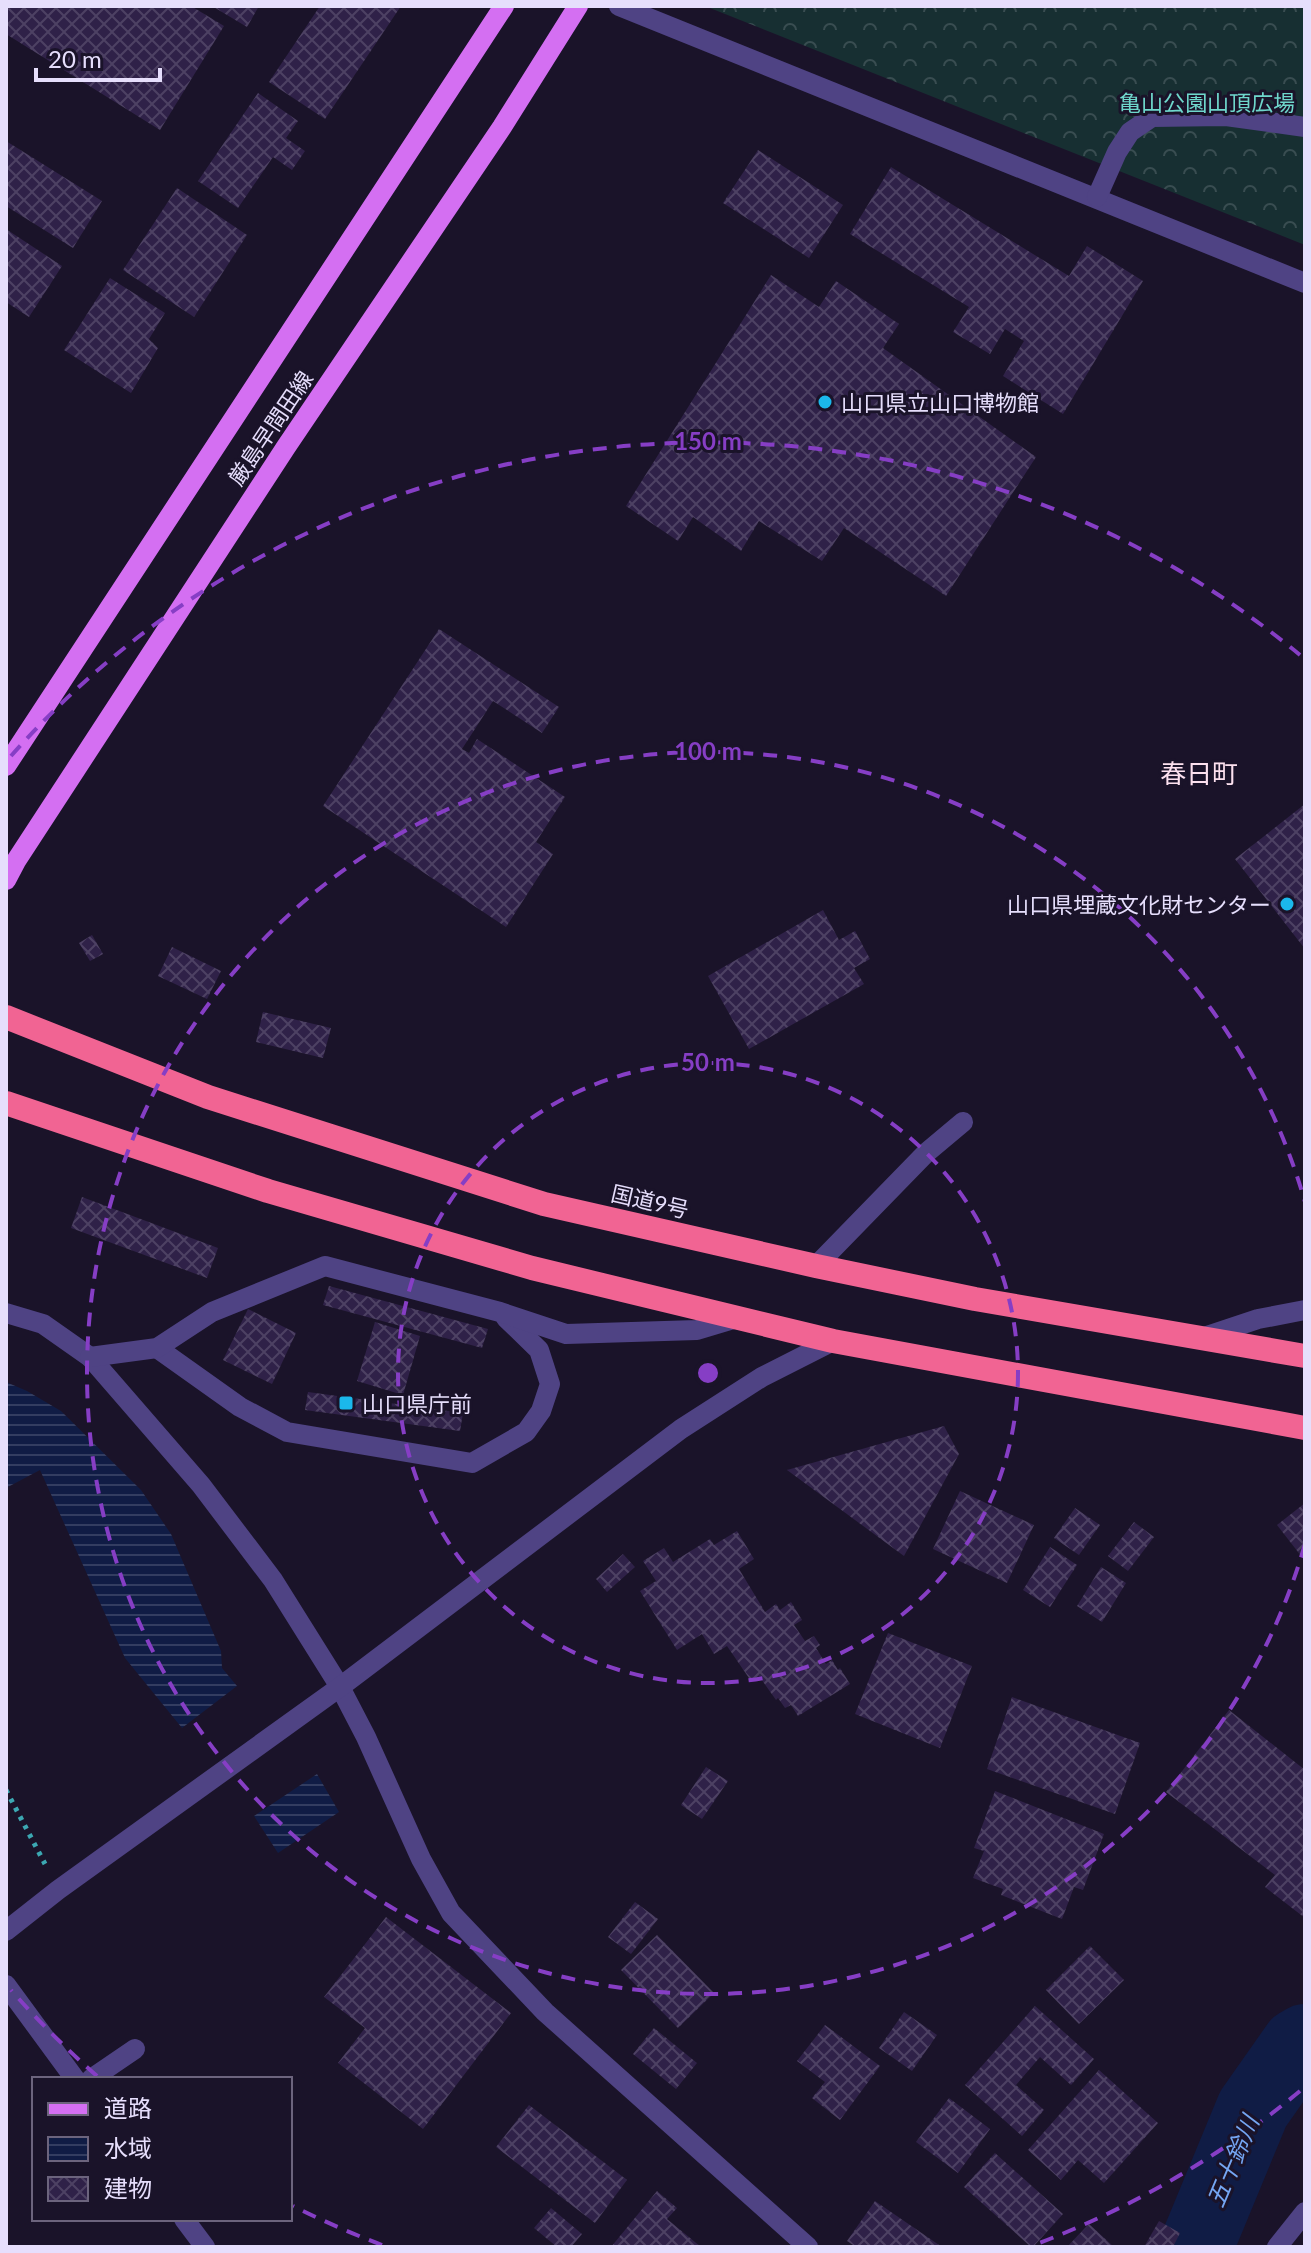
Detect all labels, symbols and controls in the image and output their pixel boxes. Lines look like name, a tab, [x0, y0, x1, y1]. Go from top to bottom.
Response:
scale bar	[36, 32, 160, 82]
text: 20 m	[48, 44, 102, 73]
park label: 亀山公園山頂広場	[1119, 89, 1295, 116]
street label: 厳島早間田線	[222, 366, 318, 490]
place label: 山口県立山口博物館	[841, 389, 1039, 416]
marker: 山口県立山口博物館	[816, 393, 834, 411]
text: 150 m	[674, 426, 742, 455]
text: 100 m	[674, 736, 742, 765]
district label: 春日町	[1160, 757, 1238, 789]
place label: 山口県埋蔵文化財センター	[1007, 891, 1271, 918]
marker: 山口県埋蔵文化財センター	[1278, 895, 1296, 913]
text: 50 m	[681, 1047, 735, 1076]
street label: 国道9号	[609, 1179, 691, 1223]
centre of rings	[694, 1359, 722, 1387]
place label: 山口県庁前	[362, 1390, 472, 1417]
marker: 山口県庁前	[337, 1394, 355, 1412]
legend	[32, 2077, 292, 2221]
text: 道路	[104, 2093, 152, 2122]
water label: 五十鈴川	[1200, 2108, 1265, 2211]
text: 水域	[104, 2133, 152, 2162]
text: 建物	[104, 2173, 152, 2202]

